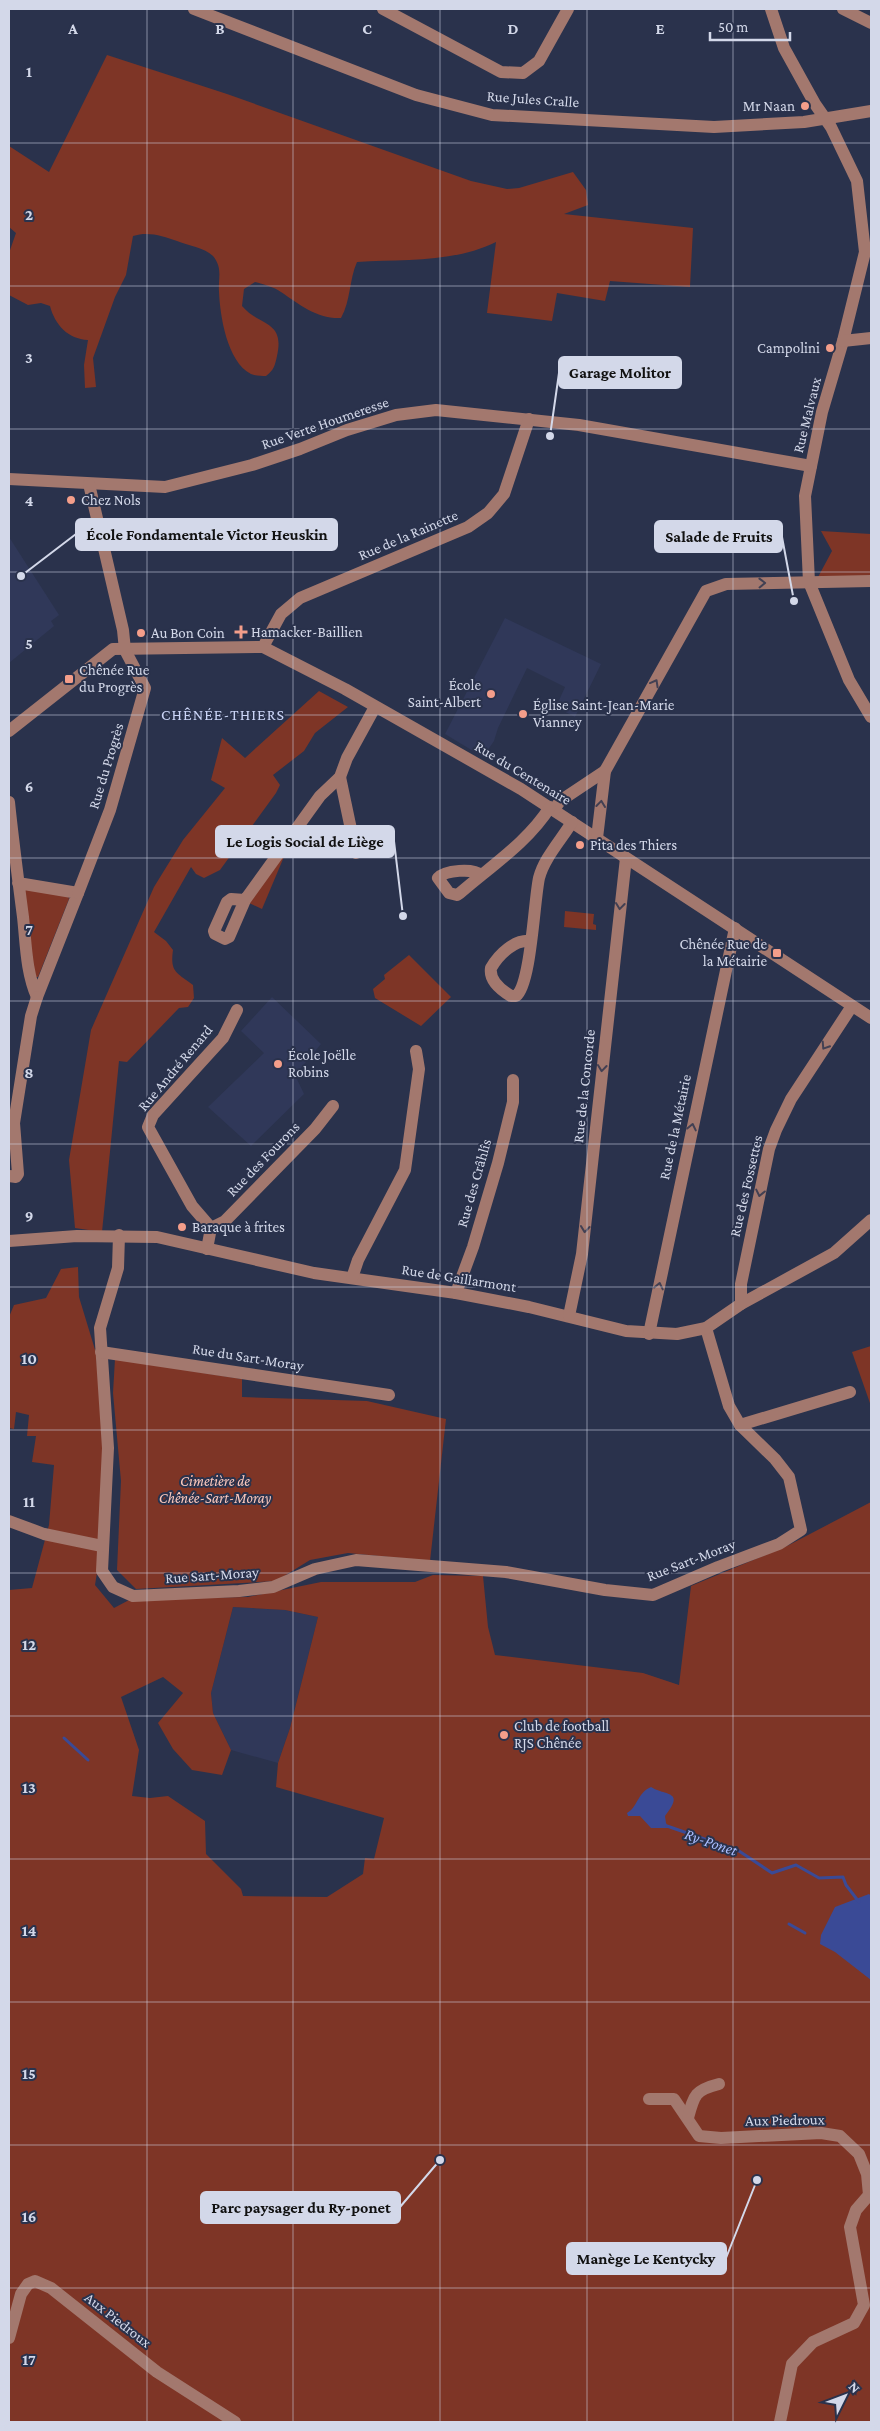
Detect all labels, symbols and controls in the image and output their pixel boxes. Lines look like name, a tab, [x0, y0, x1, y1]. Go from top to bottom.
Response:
scale bar	[710, 10, 790, 42]
text: 50 m	[718, 19, 748, 35]
text: A	[67, 20, 78, 37]
text: B	[215, 20, 225, 37]
text: C	[362, 20, 372, 37]
text: D	[507, 20, 519, 37]
text: E	[655, 20, 665, 37]
text: 1	[26, 63, 32, 80]
street label: Rue Jules Cralle	[486, 88, 580, 111]
place label: Mr Naan	[743, 98, 795, 114]
marker: Mr Naan	[799, 100, 811, 112]
text: 2	[25, 206, 33, 223]
place label: Campolini	[757, 340, 820, 357]
marker: Campolini	[824, 342, 836, 354]
text: 3	[25, 349, 33, 366]
callout: Garage Molitor	[559, 357, 681, 388]
text: Garage Molitor	[569, 364, 672, 381]
street label: Rue Malvaux	[790, 375, 824, 455]
street label: Rue Verte Houmeresse	[259, 394, 391, 452]
text: 4	[25, 492, 34, 509]
place label: Chez Nols	[81, 492, 141, 508]
marker: Chez Nols	[65, 494, 77, 506]
street label: Rue de la Rainette	[356, 507, 461, 563]
callout: École Fondamentale Victor Heuskin	[76, 519, 337, 550]
callout: Salade de Fruits	[655, 521, 782, 552]
text: École Fondamentale Victor Heuskin	[86, 526, 328, 543]
text: Salade de Fruits	[665, 528, 773, 545]
one-way arrow	[759, 578, 767, 588]
place label: Hamacker-Baillien	[251, 624, 363, 640]
place label: Au Bon Coin	[151, 625, 225, 641]
marker: Hamacker-Baillien	[235, 626, 247, 638]
marker: Au Bon Coin	[135, 627, 147, 639]
text: 5	[25, 635, 33, 652]
place label: Chênée Rue du Progrès	[79, 662, 150, 696]
marker: Chênée Rue du Progrès	[63, 673, 75, 685]
place label: École Saint-Albert	[408, 677, 482, 710]
one-way arrow	[648, 679, 658, 688]
marker: École Saint-Albert	[485, 688, 497, 700]
place label: Église Saint-Jean-Marie Vianney	[533, 697, 675, 731]
district label: CHÊNÉE-THIERS	[161, 706, 285, 723]
marker: Église Saint-Jean-Marie Vianney	[517, 708, 529, 720]
street label: Rue du Progrès	[85, 721, 128, 811]
street label: Rue du Centenaire	[472, 738, 574, 808]
text: 6	[25, 778, 33, 795]
one-way arrow	[595, 800, 606, 808]
callout: Le Logis Social de Liège	[216, 826, 394, 857]
text: Le Logis Social de Liège	[226, 833, 384, 850]
place label: Pita des Thiers	[590, 837, 677, 853]
marker: Pita des Thiers	[574, 839, 586, 851]
one-way arrow	[615, 903, 626, 911]
text: 7	[25, 921, 33, 938]
place label: Chênée Rue de la Métairie	[679, 936, 767, 969]
marker: Chênée Rue de la Métairie	[771, 947, 783, 959]
street label: Rue André Renard	[134, 1022, 216, 1114]
street label: Rue de la Concorde	[570, 1028, 598, 1143]
one-way arrow	[822, 1041, 832, 1050]
place label: École Joëlle Robins	[288, 1047, 356, 1080]
marker: École Joëlle Robins	[272, 1058, 284, 1070]
text: 8	[24, 1064, 34, 1081]
one-way arrow	[597, 1064, 608, 1072]
street label: Rue de la Métairie	[656, 1073, 694, 1181]
street label: Rue des Fourons	[223, 1118, 303, 1200]
one-way arrow	[686, 1122, 696, 1131]
street label: Rue des Fossettes	[727, 1133, 766, 1238]
street label: Rue des Crâhlîs	[454, 1137, 494, 1229]
one-way arrow	[755, 1189, 765, 1198]
text: 9	[25, 1207, 33, 1224]
place label: Baraque à frites	[192, 1219, 285, 1236]
marker: Baraque à frites	[176, 1221, 188, 1233]
one-way arrow	[580, 1226, 591, 1234]
street label: Rue de Gaillarmont	[401, 1261, 518, 1295]
one-way arrow	[653, 1281, 664, 1290]
street label: Rue du Sart-Moray	[191, 1340, 305, 1375]
text: 10	[21, 1350, 37, 1367]
park label: Cimetière de Chênée-Sart-Moray	[159, 1473, 271, 1507]
text: 11	[23, 1493, 35, 1510]
street label: Rue Sart-Moray	[644, 1536, 738, 1585]
street label: Rue Sart-Moray	[165, 1564, 260, 1587]
text: 12	[22, 1636, 36, 1653]
place label: Club de football RJS Chênée	[514, 1718, 609, 1752]
marker: Club de football RJS Chênée	[498, 1729, 510, 1741]
text: 13	[22, 1779, 36, 1796]
water label: Ry-Ponet	[682, 1825, 740, 1860]
text: 14	[22, 1922, 37, 1939]
text: 15	[22, 2065, 36, 2082]
street label: Aux Piedroux	[745, 2111, 825, 2129]
callout: Parc paysager du Ry-ponet	[201, 2192, 400, 2223]
text: Parc paysager du Ry-ponet	[211, 2199, 391, 2216]
text: 16	[22, 2208, 36, 2225]
callout: Manège Le Kentycky	[567, 2243, 726, 2274]
text: Manège Le Kentycky	[577, 2250, 716, 2267]
street label: Aux Piedroux	[82, 2289, 154, 2351]
text: 17	[22, 2351, 36, 2368]
north arrow	[820, 2371, 870, 2421]
text: N	[846, 2378, 864, 2397]

